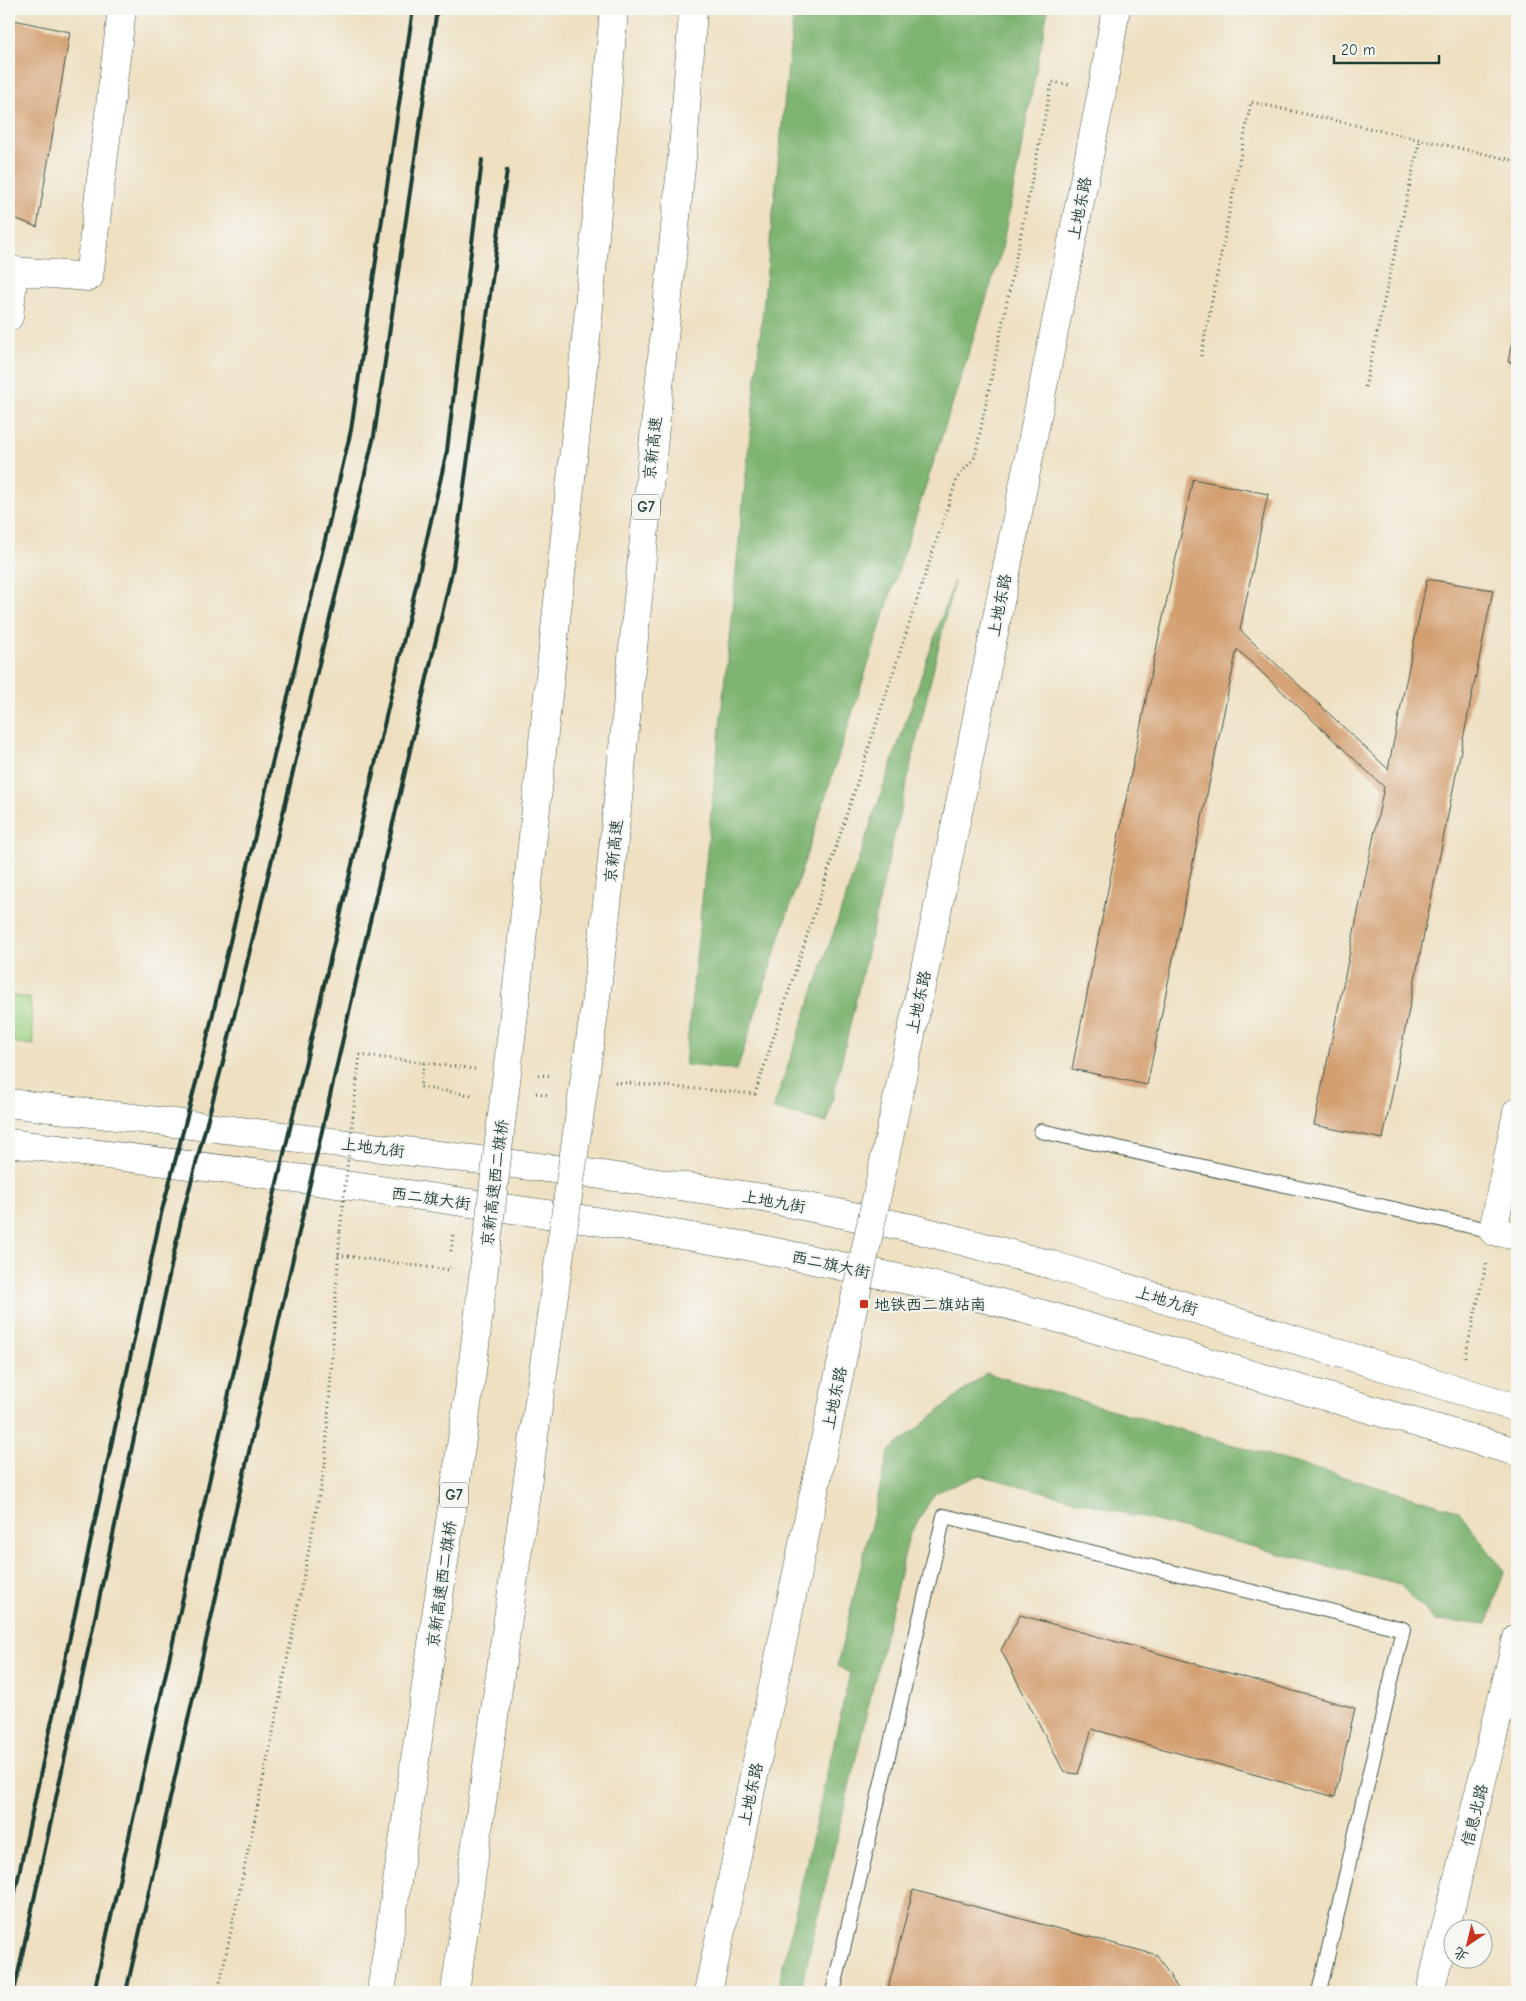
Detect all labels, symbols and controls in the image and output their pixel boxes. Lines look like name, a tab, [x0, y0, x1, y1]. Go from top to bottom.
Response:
scale bar	[1334, 32, 1438, 64]
text: 20 m	[1341, 41, 1375, 59]
street label: 上地东路	[1065, 175, 1095, 241]
street label: 京新高速	[641, 415, 665, 481]
road number: G7	[632, 494, 660, 520]
street label: 上地东路	[985, 572, 1015, 638]
street label: 京新高速	[602, 818, 626, 884]
street label: 上地东路	[904, 969, 934, 1035]
street label: 京新高速西二旗桥	[478, 1118, 512, 1248]
street label: 上地九街	[340, 1135, 406, 1161]
street label: 西二旗大街	[390, 1185, 472, 1213]
street label: 上地九街	[741, 1188, 807, 1216]
street label: 西二旗大街	[790, 1248, 872, 1282]
street label: 上地九街	[1133, 1283, 1200, 1319]
place label: 地铁西二旗站南	[874, 1296, 986, 1314]
marker: 地铁西二旗站南	[858, 1298, 870, 1310]
street label: 上地东路	[820, 1365, 850, 1431]
road number: G7	[440, 1482, 468, 1508]
street label: 京新高速西二旗桥	[424, 1520, 460, 1649]
street label: 上地东路	[736, 1761, 766, 1827]
street label: 信息北路	[1458, 1782, 1491, 1848]
north arrow	[1444, 1918, 1494, 1968]
text: 北	[1450, 1943, 1471, 1965]

